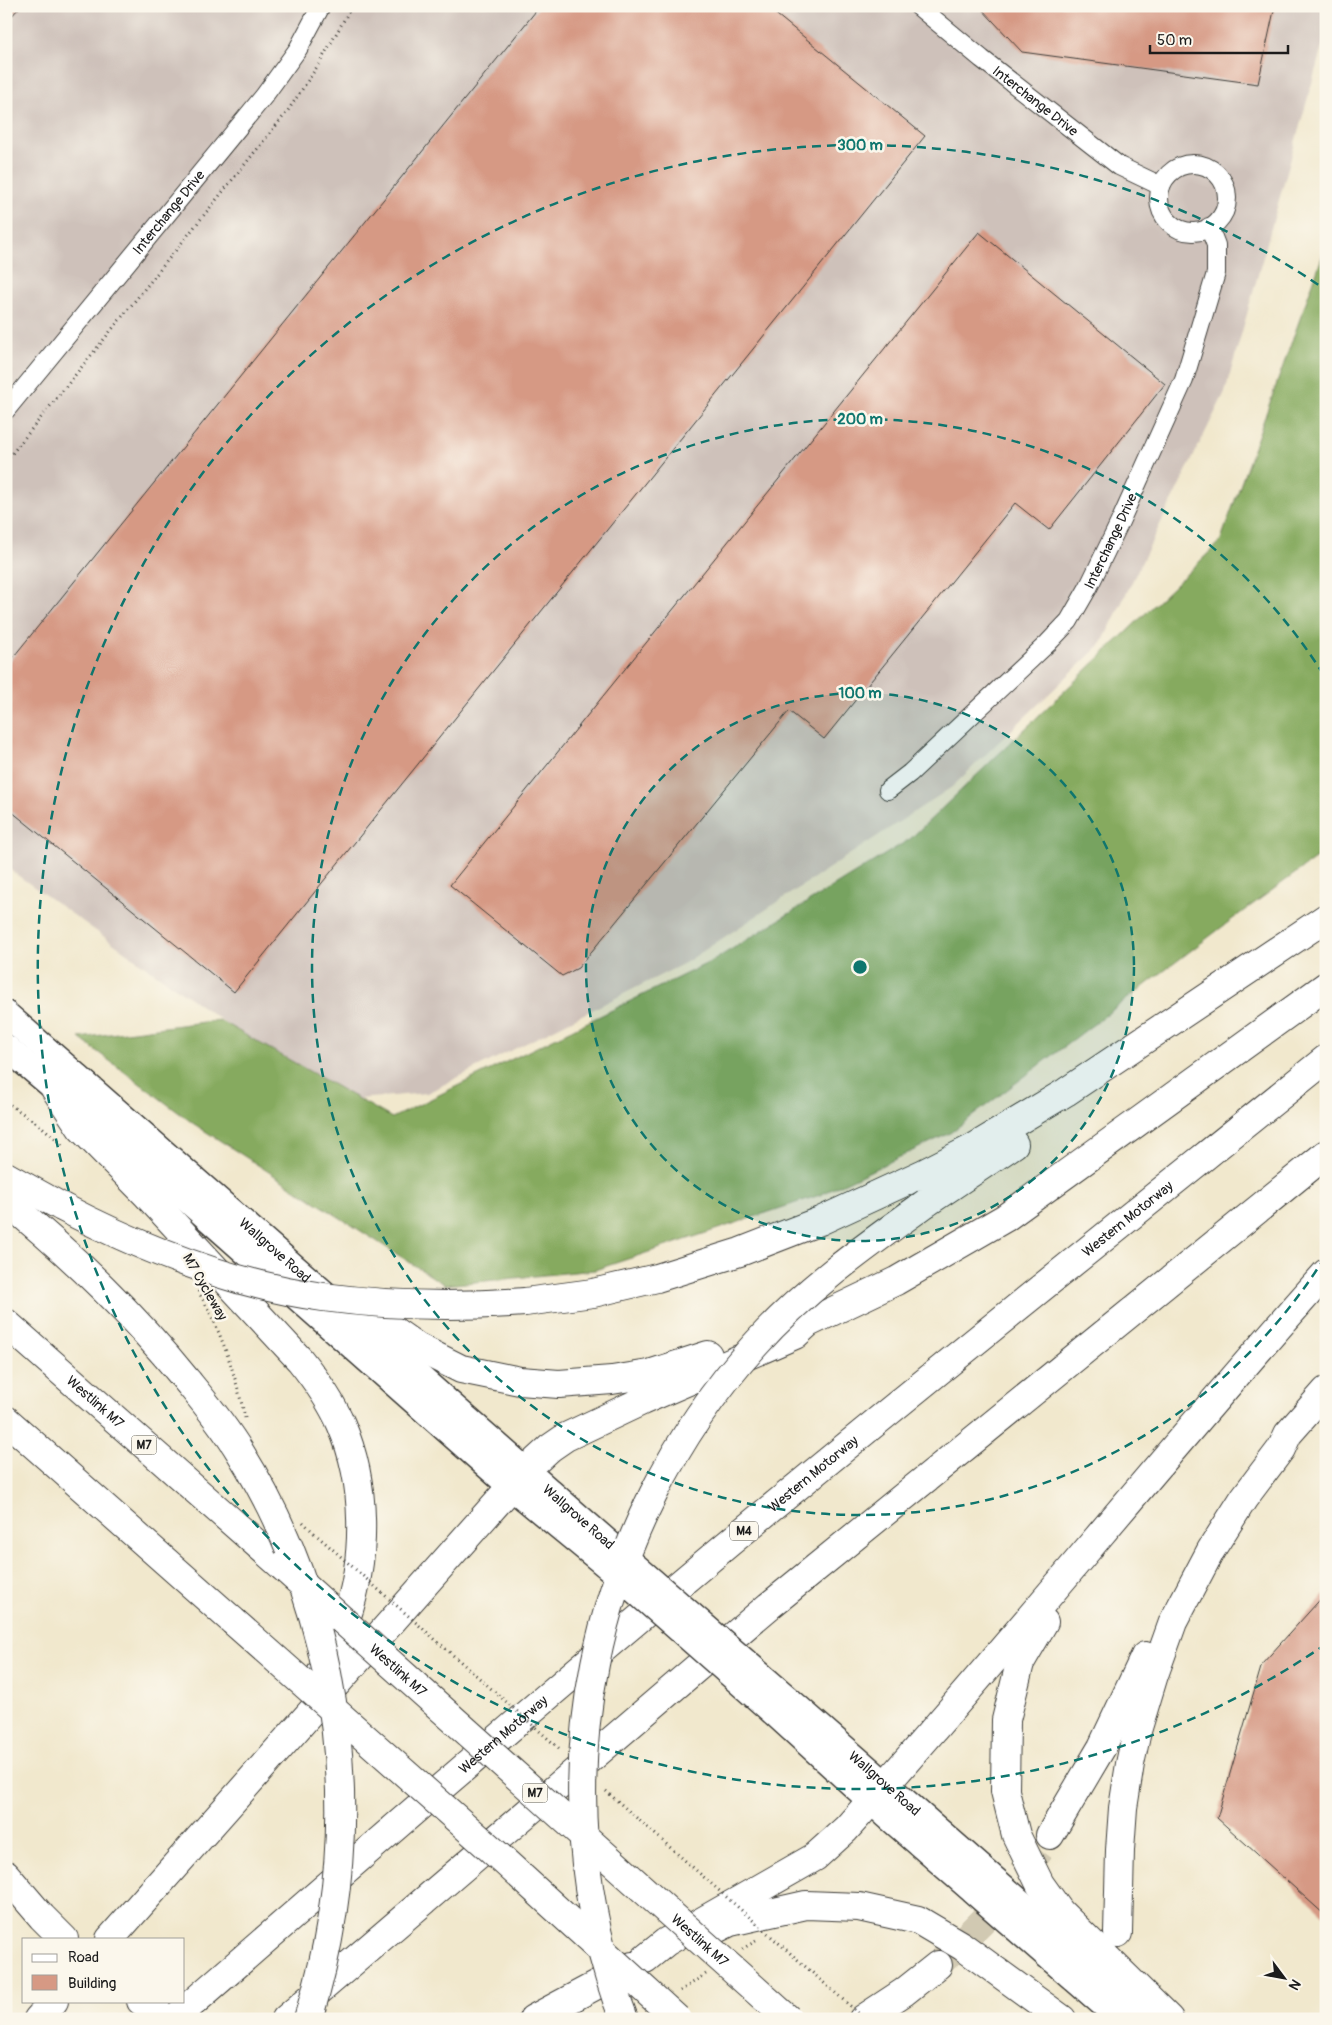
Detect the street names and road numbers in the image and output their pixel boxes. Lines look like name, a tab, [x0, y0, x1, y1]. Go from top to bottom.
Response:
street label: Interchange Drive	[989, 62, 1082, 140]
street label: Interchange Drive	[129, 167, 208, 258]
street label: Interchange Drive	[1080, 490, 1140, 592]
street label: Western Motorway	[1079, 1177, 1176, 1260]
street label: Wallgrove Road	[236, 1214, 315, 1286]
street label: M7 Cycleway	[179, 1251, 231, 1323]
street label: Westlink M7	[63, 1372, 128, 1432]
street label: Western Motorway	[764, 1432, 861, 1516]
road number: M7	[132, 1436, 156, 1454]
street label: Wallgrove Road	[539, 1481, 618, 1553]
road number: M4	[730, 1522, 758, 1540]
street label: Westlink M7	[366, 1640, 431, 1700]
street label: Western Motorway	[455, 1692, 551, 1777]
street label: Wallgrove Road	[845, 1747, 924, 1819]
road number: M7	[522, 1784, 548, 1802]
street label: Westlink M7	[668, 1910, 732, 1971]

